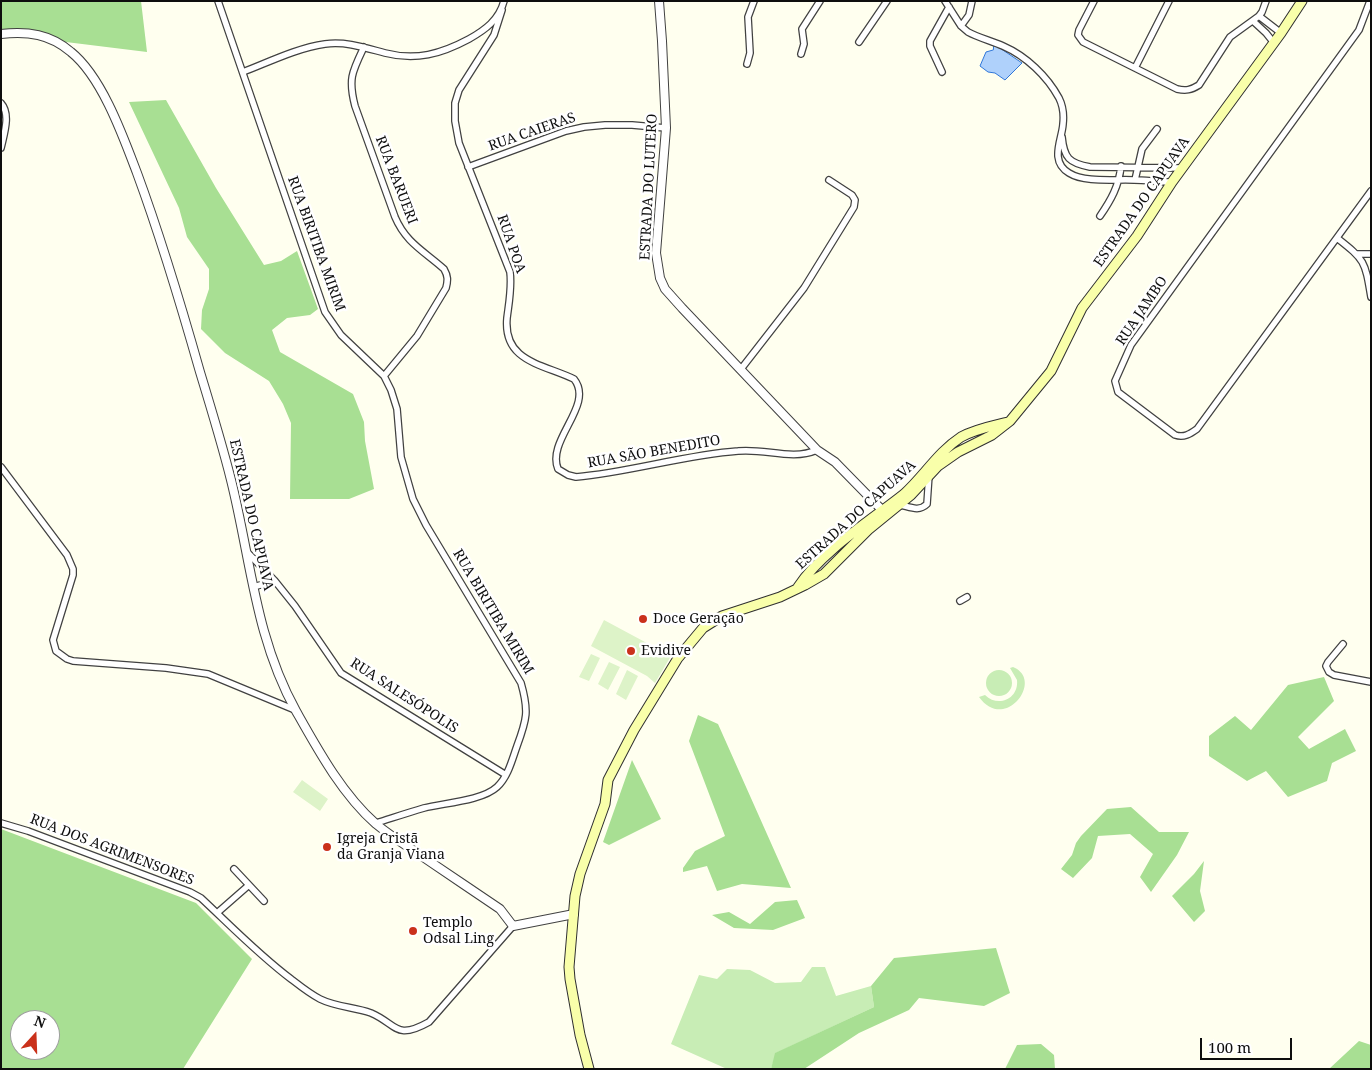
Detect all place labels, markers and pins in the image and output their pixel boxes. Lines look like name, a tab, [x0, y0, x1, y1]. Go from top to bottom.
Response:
place label: Doce Geração	[653, 611, 744, 627]
marker: Doce Geração	[637, 613, 649, 625]
place label: Evidive	[641, 643, 691, 659]
marker: Evidive	[625, 645, 637, 657]
place label: Igreja Cristã da Granja Viana	[337, 831, 445, 864]
marker: Igreja Cristã da Granja Viana	[321, 841, 333, 853]
place label: Templo Odsal Ling	[423, 915, 494, 948]
marker: Templo Odsal Ling	[407, 925, 419, 937]

